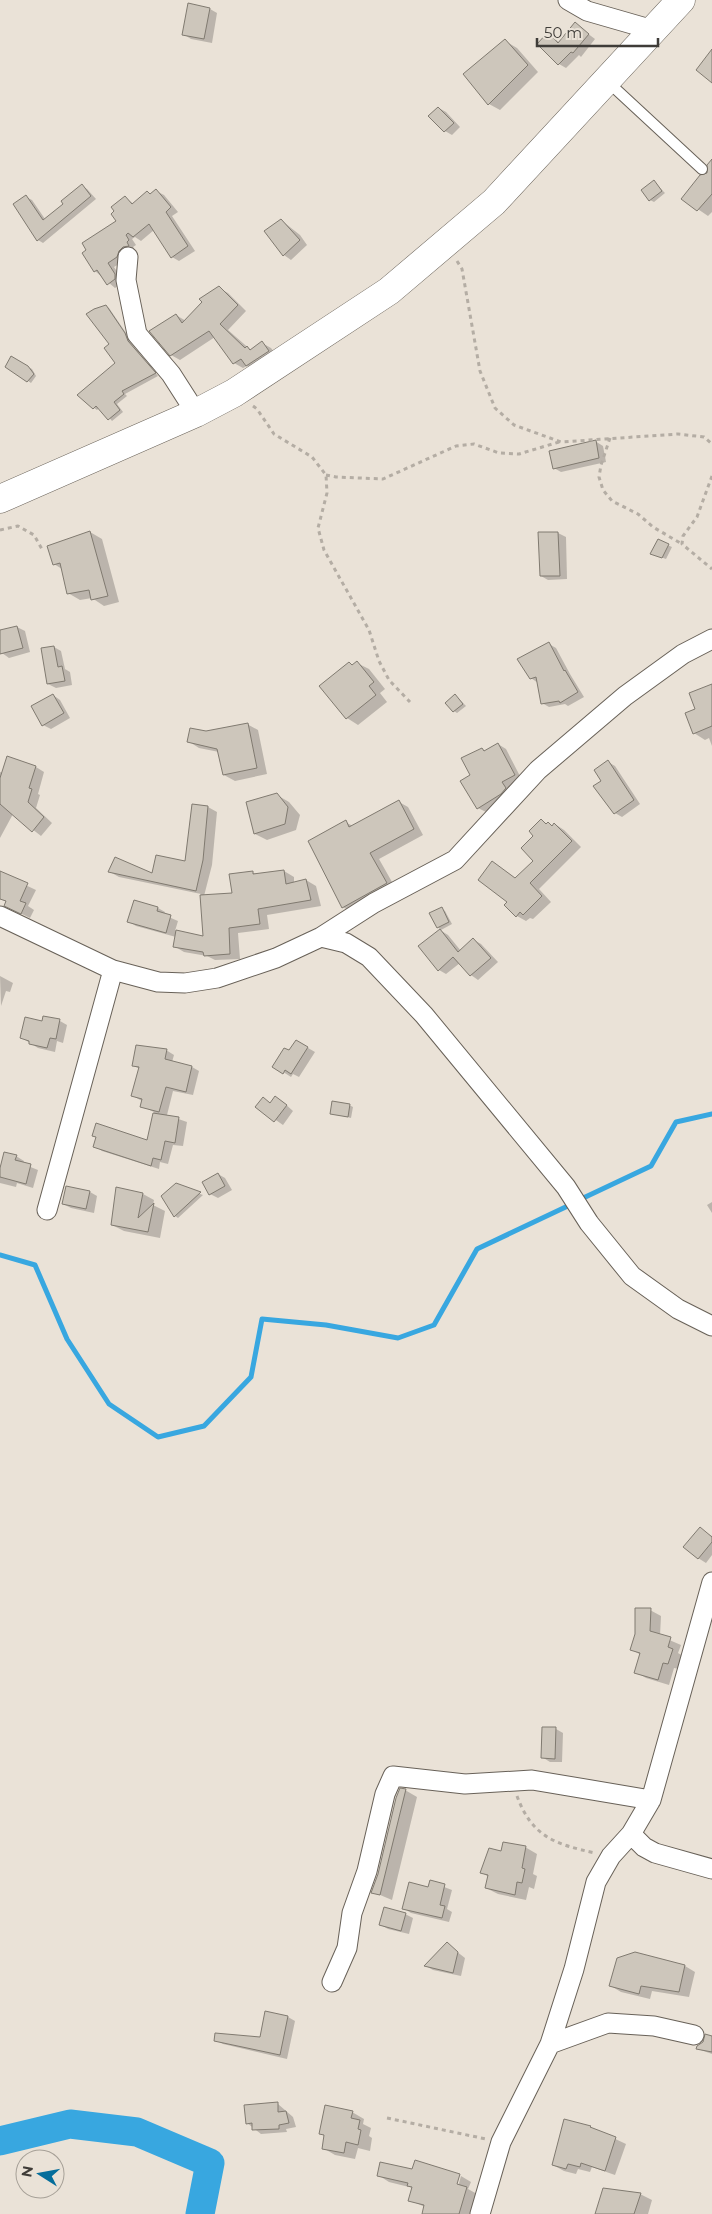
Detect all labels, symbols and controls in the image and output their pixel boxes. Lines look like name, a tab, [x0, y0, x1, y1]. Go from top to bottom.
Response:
scale bar	[537, 15, 658, 47]
text: 50 m	[544, 23, 582, 42]
north arrow	[15, 2149, 65, 2199]
text: N	[17, 2164, 37, 2179]

